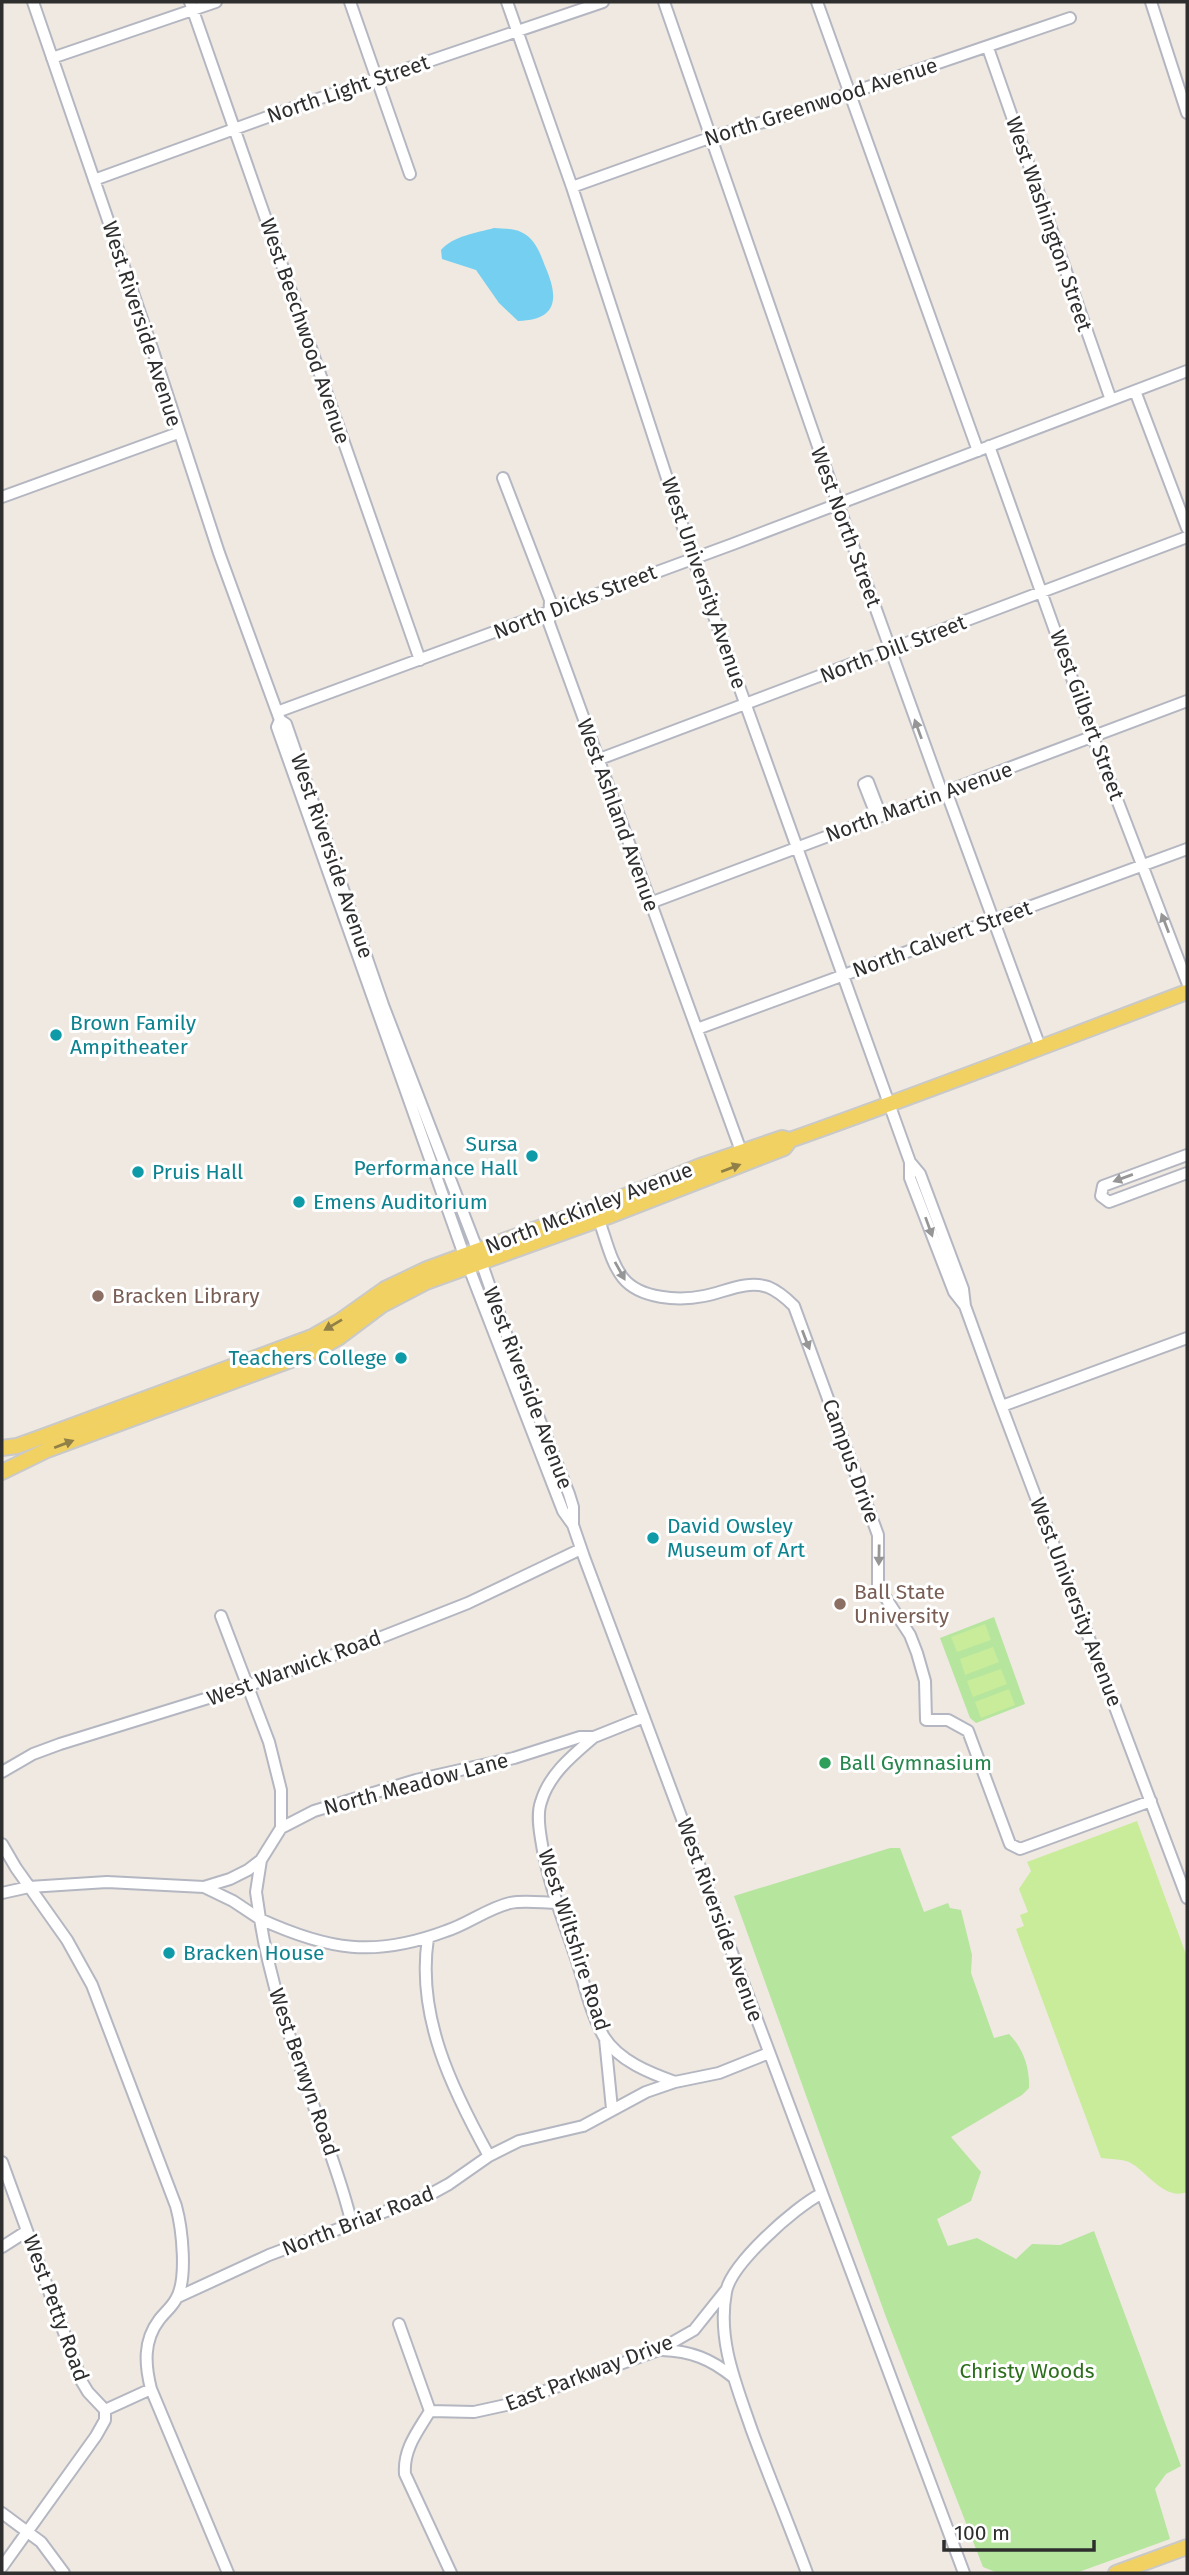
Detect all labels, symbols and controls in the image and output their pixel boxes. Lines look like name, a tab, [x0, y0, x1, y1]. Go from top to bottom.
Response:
street label: North Light Street	[263, 49, 433, 129]
street label: North Greenwood Avenue	[701, 52, 941, 152]
street label: West Washington Street	[1000, 113, 1098, 335]
street label: West Beechwood Avenue	[254, 215, 356, 447]
street label: West Riverside Avenue	[96, 218, 188, 430]
street label: West North Street	[805, 443, 887, 611]
street label: West University Avenue	[656, 474, 752, 692]
street label: North Dicks Street	[490, 559, 661, 645]
street label: North Dill Street	[816, 609, 970, 689]
street label: West Gilbert Street	[1044, 626, 1130, 804]
street label: West Ashland Avenue	[571, 715, 665, 915]
one-way arrow	[913, 718, 924, 739]
street label: West Riverside Avenue	[285, 750, 379, 962]
street label: North Martin Avenue	[822, 756, 1016, 848]
street label: North Calvert Street	[849, 894, 1036, 984]
one-way arrow	[1159, 913, 1170, 934]
place label: Brown Family Ampitheater	[70, 1010, 197, 1060]
marker: Brown Family Ampitheater	[48, 1027, 64, 1043]
place label: Sursa Performance Hall	[354, 1131, 518, 1181]
marker: Sursa Performance Hall	[524, 1148, 540, 1164]
street label: North McKinley Avenue	[482, 1156, 696, 1260]
place label: Pruis Hall	[152, 1159, 243, 1185]
one-way arrow	[720, 1163, 741, 1174]
marker: Pruis Hall	[130, 1164, 146, 1180]
one-way arrow	[1113, 1173, 1134, 1184]
place label: Emens Auditorium	[313, 1189, 488, 1215]
marker: Emens Auditorium	[291, 1194, 307, 1210]
one-way arrow	[923, 1216, 934, 1237]
one-way arrow	[614, 1261, 626, 1281]
place label: Bracken Library	[112, 1283, 260, 1309]
street label: West Riverside Avenue	[477, 1283, 579, 1493]
marker: Bracken Library	[90, 1288, 106, 1304]
one-way arrow	[323, 1319, 342, 1331]
one-way arrow	[801, 1329, 812, 1350]
place label: Teachers College	[228, 1345, 387, 1371]
marker: Teachers College	[393, 1350, 409, 1366]
street label: Campus Drive	[817, 1395, 885, 1527]
one-way arrow	[53, 1438, 74, 1449]
street label: West University Avenue	[1024, 1494, 1128, 1710]
place label: David Owsley Museum of Art	[667, 1513, 806, 1563]
marker: David Owsley Museum of Art	[645, 1530, 661, 1546]
one-way arrow	[873, 1544, 884, 1566]
place label: Ball State University	[854, 1579, 950, 1629]
marker: Ball State University	[832, 1596, 848, 1612]
street label: West Warwick Road	[203, 1624, 385, 1712]
street label: North Meadow Lane	[321, 1747, 511, 1821]
place label: Ball Gymnasium	[839, 1750, 992, 1776]
marker: Ball Gymnasium	[817, 1755, 833, 1771]
street label: West Riverside Avenue	[671, 1815, 769, 2025]
street label: West Wiltshire Road	[532, 1846, 616, 2034]
place label: Bracken House	[183, 1940, 325, 1966]
marker: Bracken House	[161, 1945, 177, 1961]
street label: West Berwyn Road	[263, 1985, 345, 2159]
street label: North Briar Road	[278, 2180, 438, 2262]
street label: West Petty Road	[17, 2231, 95, 2385]
street label: East Parkway Drive	[501, 2329, 677, 2417]
park label: Christy Woods	[959, 2358, 1095, 2384]
scale bar	[944, 2508, 1094, 2552]
text: 100 m	[954, 2520, 1010, 2546]

